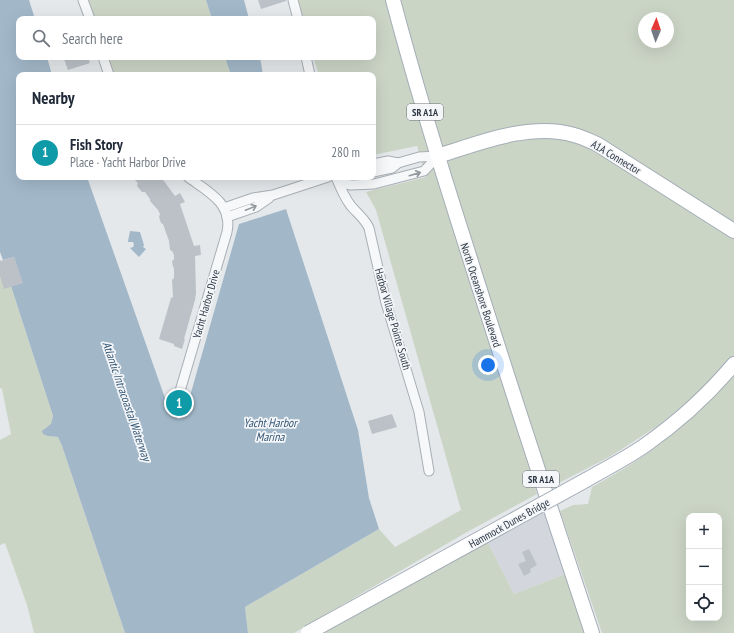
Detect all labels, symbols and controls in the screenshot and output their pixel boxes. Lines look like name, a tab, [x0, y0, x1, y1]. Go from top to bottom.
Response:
north arrow	[638, 12, 674, 48]
search box	[16, 16, 376, 60]
icon: search	[30, 27, 52, 49]
text: Search here	[62, 29, 123, 48]
text: Nearby	[32, 87, 75, 109]
road number: SR A1A	[407, 104, 443, 120]
text: Fish Story	[70, 135, 123, 154]
street label: A1A Connector	[589, 137, 643, 177]
text: 1	[42, 144, 48, 161]
text: 280 m	[331, 144, 360, 161]
text: Place · Yacht Harbor Drive	[70, 154, 186, 171]
one-way arrow	[408, 170, 421, 177]
one-way arrow	[245, 204, 257, 211]
street label: North Oceanshore Boulevard	[458, 241, 505, 349]
street label: Yacht Harbor Drive	[189, 267, 223, 340]
street label: Harbor Village Pointe South	[372, 267, 414, 372]
water label: Atlantic Intracoastal Waterway	[100, 339, 155, 464]
your location	[478, 355, 498, 375]
pin: 1	[166, 388, 192, 418]
water label: Yacht Harbor Marina	[243, 415, 298, 444]
road number: SR A1A	[523, 471, 559, 487]
street label: Hammock Dunes Bridge	[466, 495, 552, 551]
map controls	[686, 513, 722, 621]
button: +	[686, 513, 722, 549]
button: −	[686, 549, 722, 585]
button: locate	[686, 585, 722, 621]

